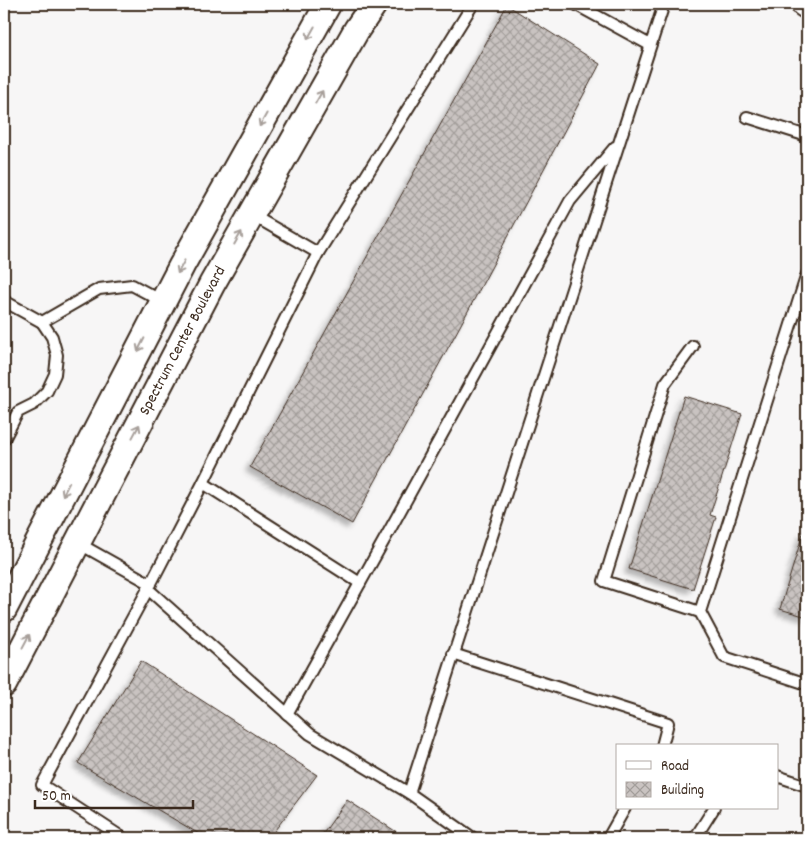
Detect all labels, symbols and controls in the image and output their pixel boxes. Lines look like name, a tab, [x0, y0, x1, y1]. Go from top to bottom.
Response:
one-way arrow	[306, 25, 316, 39]
one-way arrow	[314, 90, 324, 104]
one-way arrow	[258, 112, 268, 127]
one-way arrow	[234, 232, 244, 246]
one-way arrow	[176, 260, 186, 274]
street label: Spectrum Center Boulevard	[134, 262, 232, 420]
one-way arrow	[136, 337, 146, 352]
one-way arrow	[132, 424, 141, 439]
one-way arrow	[61, 481, 70, 496]
one-way arrow	[22, 634, 31, 649]
legend	[616, 744, 778, 810]
text: Road	[661, 756, 689, 778]
scale bar	[35, 777, 192, 809]
text: Building	[661, 780, 704, 802]
text: 50 m	[42, 786, 71, 808]

